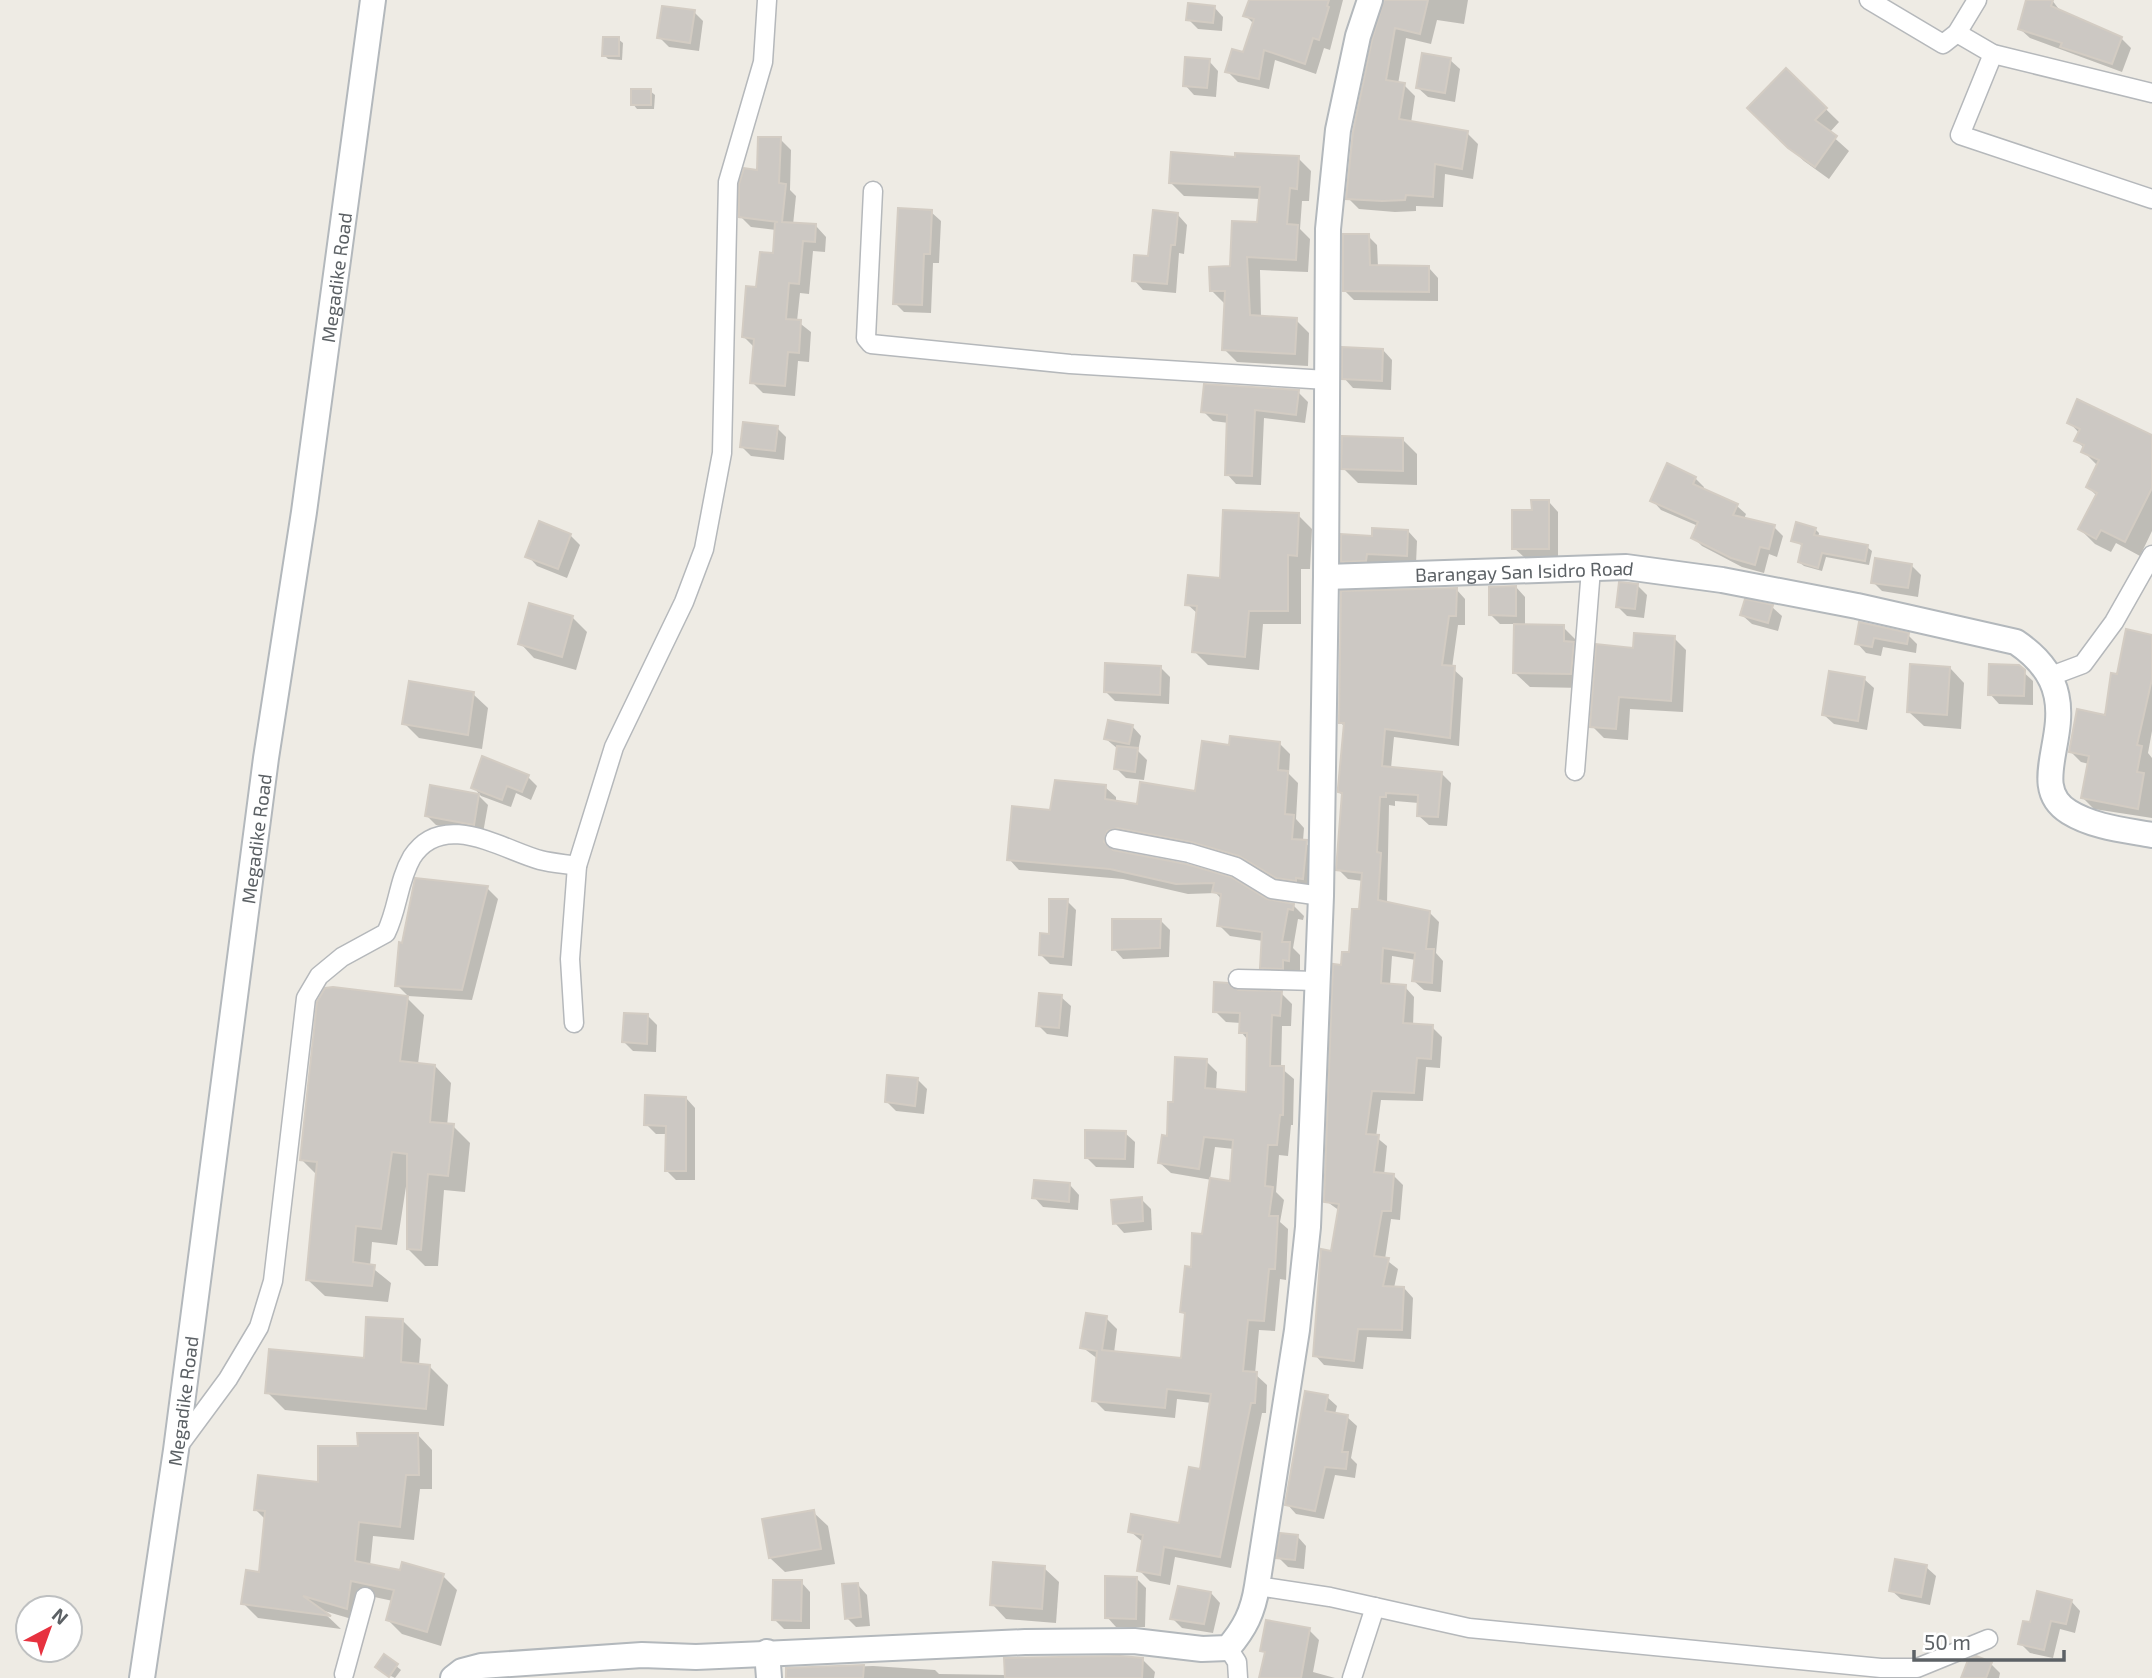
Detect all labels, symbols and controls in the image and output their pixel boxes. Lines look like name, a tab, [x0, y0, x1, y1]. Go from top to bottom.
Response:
street label: Megadike Road	[315, 211, 356, 344]
street label: Barangay San Isidro Road	[1414, 555, 1635, 586]
street label: Megadike Road	[236, 772, 275, 905]
street label: Megadike Road	[162, 1334, 202, 1468]
north arrow	[14, 1594, 84, 1664]
text: N	[48, 1603, 73, 1629]
scale bar	[1914, 1618, 2064, 1662]
text: 50 m	[1924, 1629, 1971, 1654]

